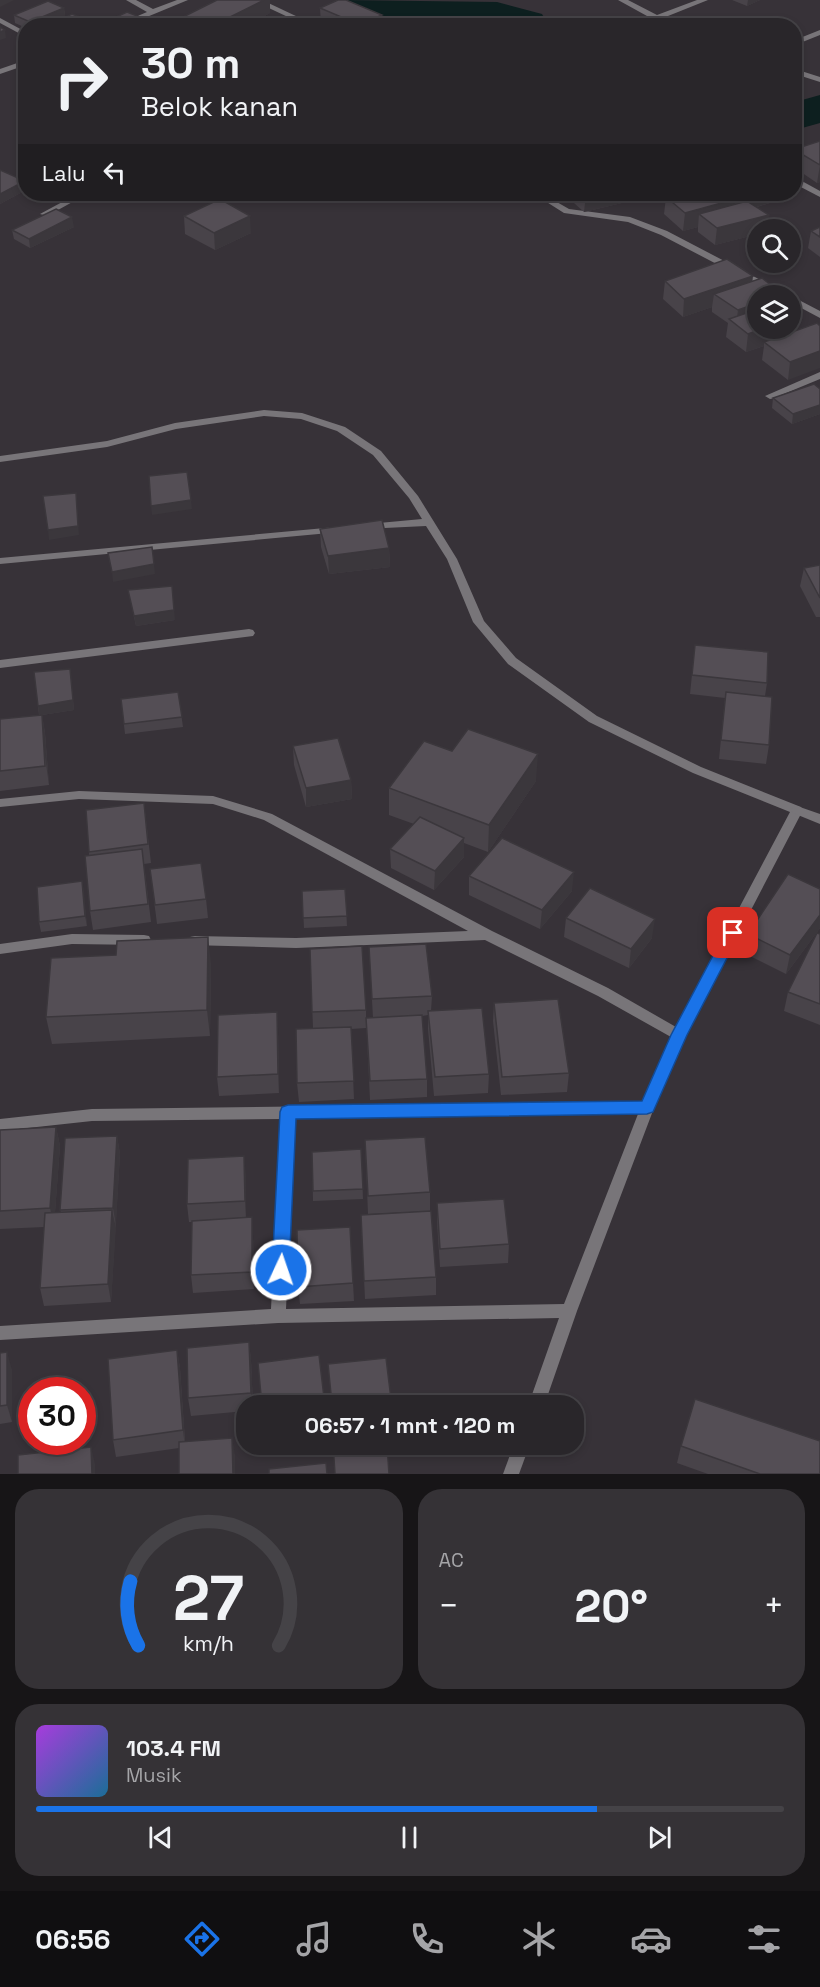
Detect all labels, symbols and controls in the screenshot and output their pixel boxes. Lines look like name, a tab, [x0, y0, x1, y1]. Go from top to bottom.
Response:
text: 30 m	[141, 37, 240, 90]
icon: right	[42, 42, 120, 120]
text: Belok kanan	[141, 89, 298, 124]
icon: left	[98, 156, 131, 189]
text: Lalu	[42, 159, 86, 187]
map controls	[747, 219, 801, 339]
button: search	[747, 219, 801, 273]
button: layers	[747, 285, 801, 339]
pin	[707, 907, 758, 958]
icon: arrive	[716, 916, 749, 949]
position arrow	[249, 1238, 313, 1302]
speed limit sign: 30	[18, 1377, 96, 1455]
text: 06:57 · 1 mnt · 120 m	[305, 1411, 515, 1439]
text: AC	[439, 1547, 464, 1573]
text: 27	[173, 1559, 244, 1638]
text: 20°	[574, 1578, 648, 1635]
text: −	[439, 1585, 459, 1627]
text: +	[764, 1585, 784, 1627]
text: km/h	[183, 1630, 234, 1657]
text: 103.4 FM	[126, 1734, 221, 1762]
text: Musik	[126, 1762, 182, 1788]
icon: previous	[144, 1821, 177, 1854]
icon: pause	[393, 1821, 426, 1854]
icon: next	[643, 1821, 676, 1854]
icon: directions	[181, 1918, 223, 1960]
icon: music	[293, 1918, 335, 1960]
icon: phone	[406, 1918, 448, 1960]
icon: climate	[518, 1918, 560, 1960]
icon: car	[630, 1918, 672, 1960]
icon: filters	[743, 1918, 785, 1960]
text: 06:56	[35, 1922, 110, 1957]

